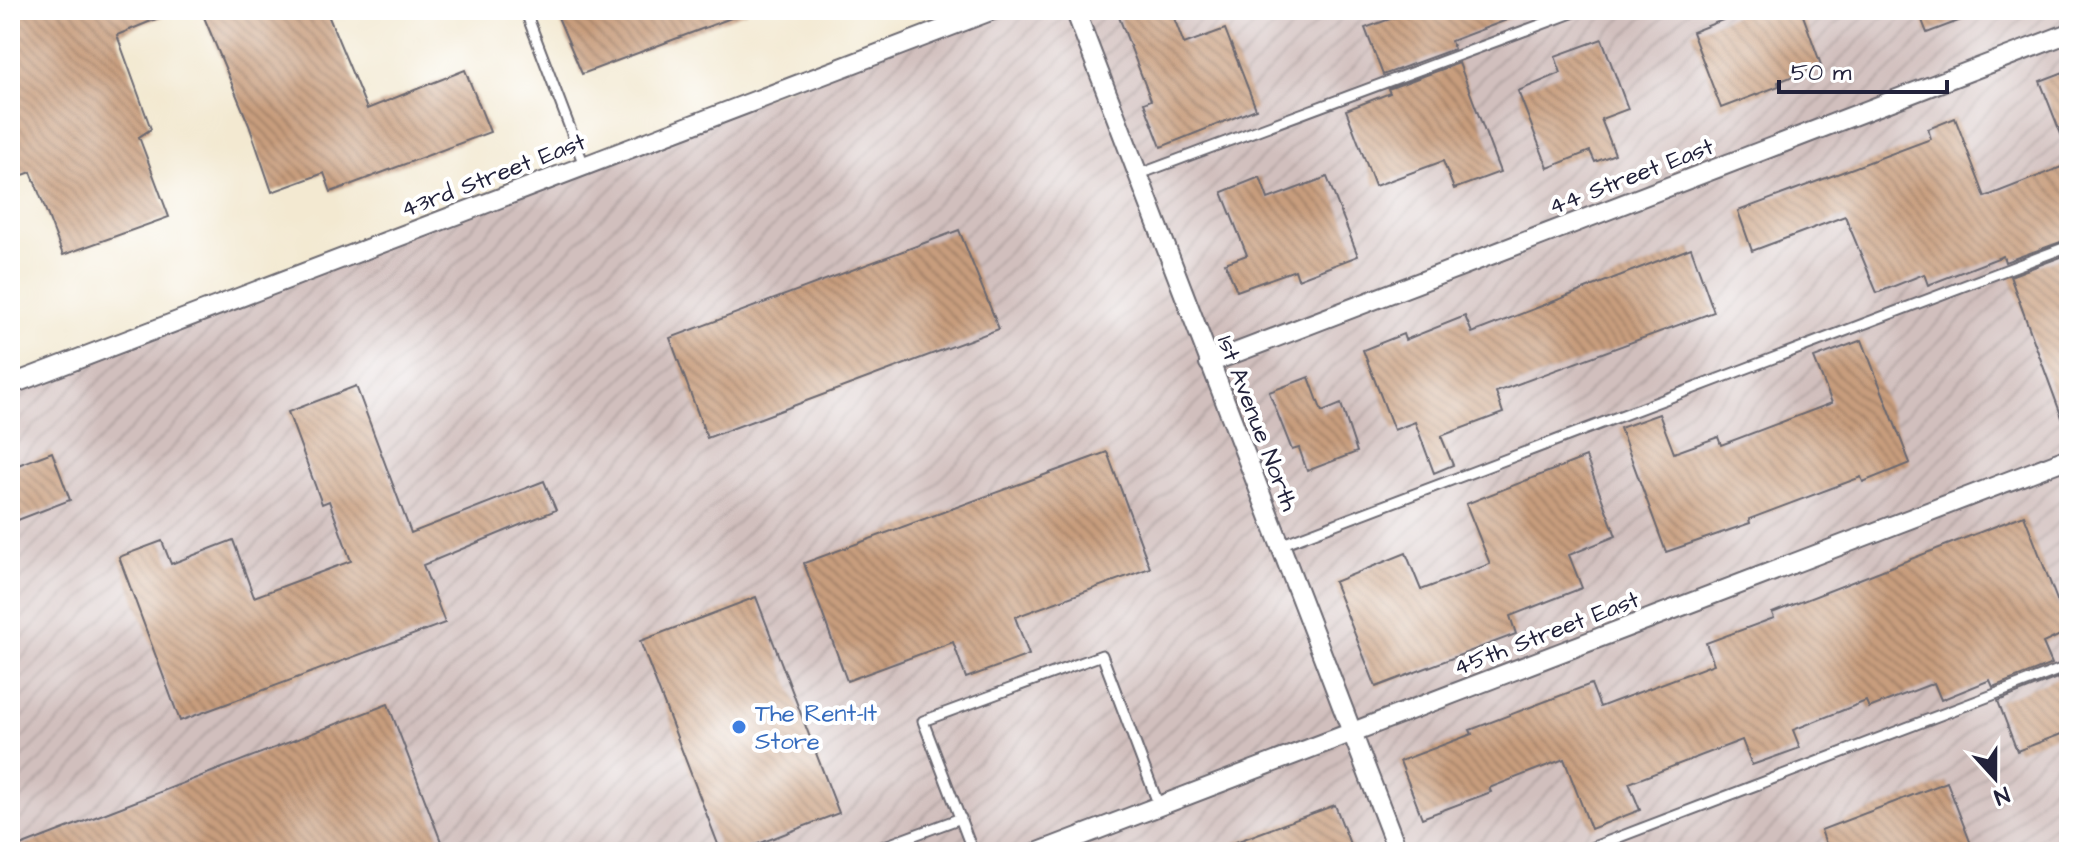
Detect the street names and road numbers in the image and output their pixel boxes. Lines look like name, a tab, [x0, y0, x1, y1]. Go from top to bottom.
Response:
street label: 43rd Street East	[396, 125, 591, 227]
street label: 44 Street East	[1544, 130, 1719, 224]
street label: 1st Avenue North	[1208, 331, 1306, 516]
street label: 45th Street East	[1449, 583, 1644, 685]

